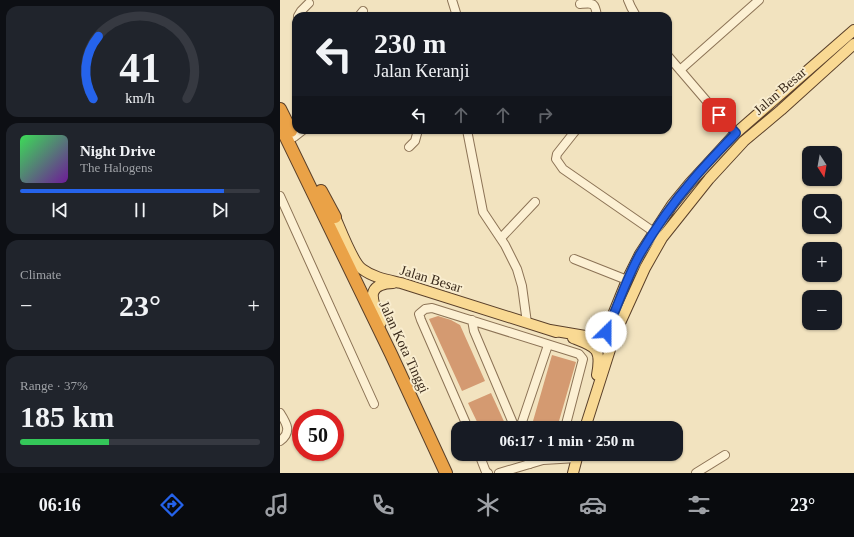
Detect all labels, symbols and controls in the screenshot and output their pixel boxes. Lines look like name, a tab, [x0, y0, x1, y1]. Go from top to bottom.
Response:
icon: left	[308, 28, 360, 80]
text: 230 m	[374, 28, 446, 59]
text: 41	[119, 45, 161, 91]
text: Jalan Keranji	[374, 61, 469, 81]
street label: Jalan Besar	[751, 64, 809, 118]
text: km/h	[125, 90, 155, 106]
pin	[702, 98, 736, 132]
icon: left	[408, 104, 430, 126]
icon: ahead	[450, 104, 472, 126]
icon: ahead	[492, 104, 514, 126]
icon: right	[534, 104, 556, 126]
icon: arrive	[708, 104, 730, 126]
text: Night Drive	[80, 143, 155, 159]
north arrow	[802, 146, 842, 186]
map controls	[802, 146, 842, 330]
text: The Halogens	[80, 160, 153, 175]
button: search	[802, 194, 842, 234]
icon: previous	[49, 199, 71, 221]
icon: pause	[129, 199, 151, 221]
icon: next	[209, 199, 231, 221]
button: +	[802, 242, 842, 282]
street label: Jalan Besar	[398, 262, 464, 296]
text: Climate	[20, 267, 61, 282]
text: 23°	[119, 289, 161, 322]
button: −	[802, 290, 842, 330]
text: −	[20, 293, 32, 318]
text: +	[248, 293, 260, 318]
street label: Jalan Kota Tinggi	[376, 299, 432, 395]
position arrow	[585, 311, 627, 353]
text: Range · 37%	[20, 378, 88, 393]
text: 185 km	[20, 400, 114, 433]
speed limit sign: 50	[292, 409, 344, 461]
text: 06:17 · 1 min · 250 m	[500, 433, 635, 449]
icon: directions	[158, 491, 186, 519]
icon: music	[263, 491, 291, 519]
icon: phone	[369, 491, 397, 519]
icon: climate	[474, 491, 502, 519]
icon: car	[579, 491, 607, 519]
icon: filters	[685, 491, 713, 519]
text: 06:16	[39, 495, 81, 515]
text: 23°	[790, 495, 815, 515]

